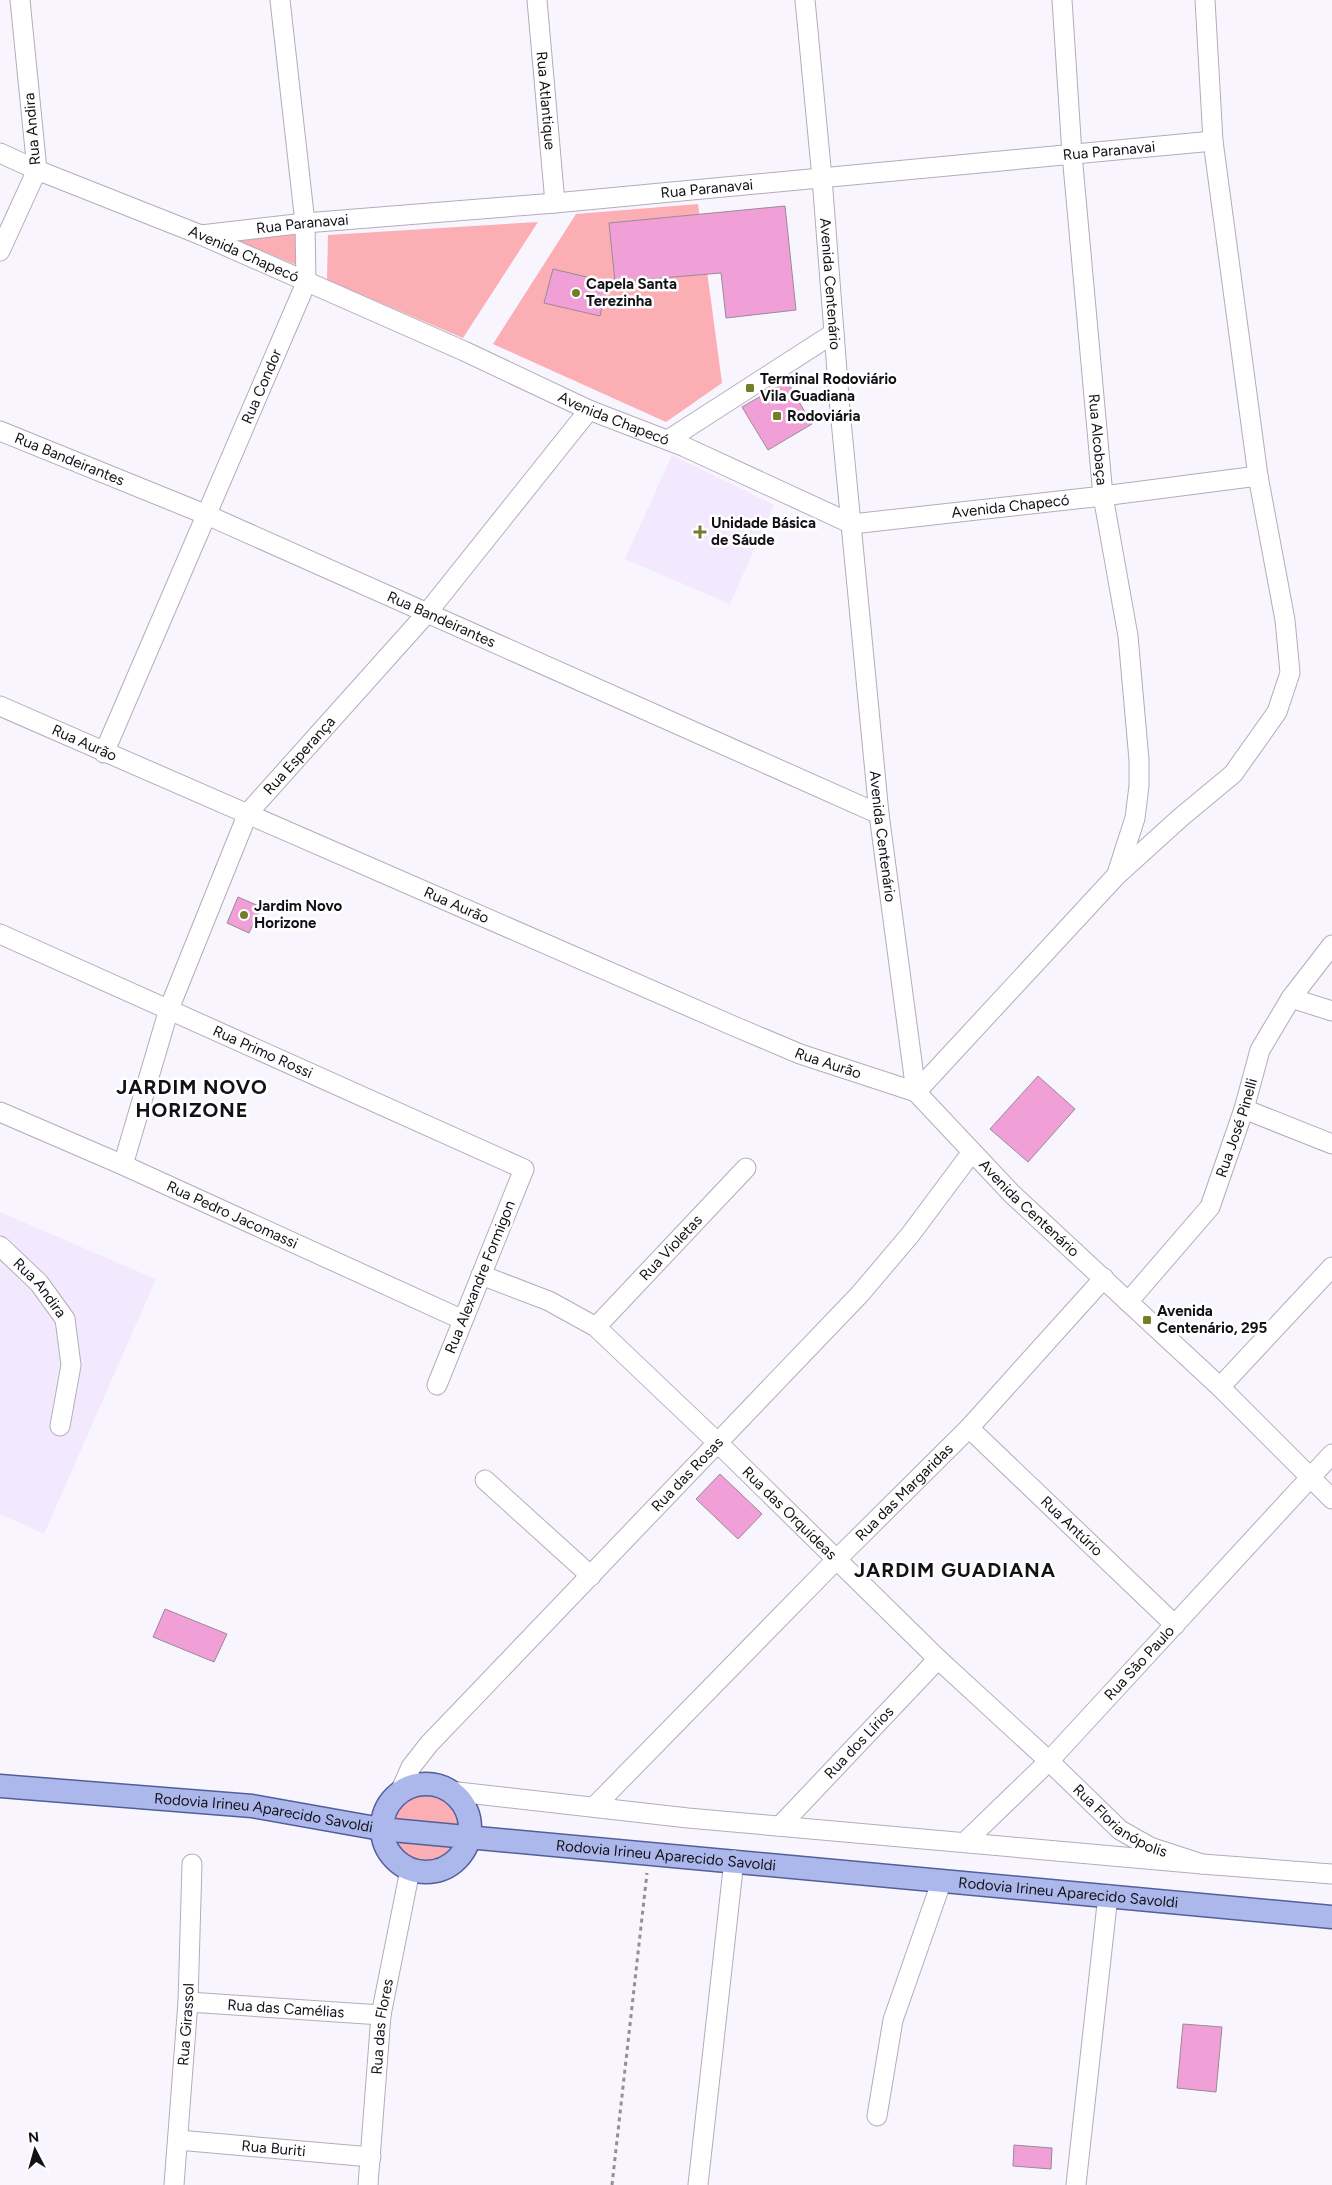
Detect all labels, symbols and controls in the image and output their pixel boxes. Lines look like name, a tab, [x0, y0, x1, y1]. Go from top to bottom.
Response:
street label: Rua Atlantique	[533, 51, 559, 151]
street label: Rua Andira	[20, 92, 44, 166]
street label: Rua Paranavai	[1062, 137, 1156, 164]
street label: Rua Paranavai	[660, 175, 754, 202]
street label: Rua Paranavai	[255, 211, 349, 238]
street label: Avenida Centenário	[816, 217, 844, 351]
street label: Avenida Chapecó	[186, 222, 302, 286]
place label: Capela Santa Terezinha	[586, 275, 677, 310]
marker: Capela Santa Terezinha	[570, 287, 582, 299]
street label: Rua Condor	[238, 346, 286, 427]
place label: Terminal Rodoviário Vila Guadiana	[760, 370, 897, 405]
marker: Terminal Rodoviário Vila Guadiana	[744, 382, 756, 394]
street label: Avenida Chapecó	[555, 388, 672, 449]
street label: Rua Alcobaça	[1085, 393, 1111, 486]
place label: Rodoviária	[787, 407, 861, 425]
marker: Rodoviária	[771, 410, 783, 422]
street label: Rua Bandeirantes	[12, 429, 127, 489]
street label: Avenida Chapecó	[950, 491, 1071, 522]
place label: Unidade Básica de Sáude	[711, 514, 816, 549]
marker: Unidade Básica de Sáude	[693, 525, 707, 539]
street label: Rua Bandeirantes	[384, 587, 498, 651]
street label: Rua Esperança	[260, 713, 339, 798]
street label: Rua Aurão	[49, 721, 120, 765]
street label: Avenida Centenário	[866, 770, 900, 904]
street label: Rua Aurão	[421, 883, 492, 927]
place label: Jardim Novo Horizone	[254, 897, 343, 932]
marker: Jardim Novo Horizone	[238, 909, 250, 921]
street label: Rua Primo Rossi	[210, 1022, 315, 1082]
street label: Rua Aurão	[792, 1044, 864, 1083]
district label: JARDIM NOVO HORIZONE	[116, 1075, 268, 1122]
street label: Rua José Pinelli	[1212, 1076, 1261, 1180]
street label: Avenida Centenário	[975, 1156, 1083, 1261]
street label: Rua Pedro Jacomassi	[164, 1177, 301, 1253]
street label: Rua Alexandre Formigon	[441, 1198, 519, 1356]
street label: Rua Violetas	[636, 1211, 706, 1284]
street label: Rua Andira	[10, 1254, 70, 1321]
place label: Avenida Centenário, 295	[1157, 1302, 1267, 1337]
marker: Avenida Centenário, 295	[1141, 1314, 1153, 1326]
street label: Rua das Rosas	[648, 1433, 727, 1515]
street label: Rua das Margaridas	[852, 1440, 957, 1544]
street label: Rua das Orquídeas	[738, 1463, 840, 1563]
street label: Rua Antúrio	[1037, 1492, 1107, 1560]
district label: JARDIM GUADIANA	[854, 1558, 1056, 1582]
street label: Rua São Paulo	[1101, 1622, 1178, 1704]
street label: Rua dos Lírios	[821, 1703, 898, 1782]
street label: Rua Florianópolis	[1069, 1780, 1170, 1861]
street label: Rodovia Irineu Aparecido Savoldi	[153, 1789, 374, 1836]
street label: Rodovia Irineu Aparecido Savoldi	[555, 1836, 777, 1875]
street label: Rodovia Irineu Aparecido Savoldi	[957, 1873, 1179, 1912]
street label: Rua das Flores	[367, 1977, 397, 2075]
street label: Rua Girassol	[174, 1983, 198, 2066]
street label: Rua das Camélias	[227, 1996, 345, 2022]
north arrow	[10, 2125, 60, 2175]
text: N	[27, 2129, 40, 2147]
street label: Rua Buriti	[241, 2137, 306, 2160]

